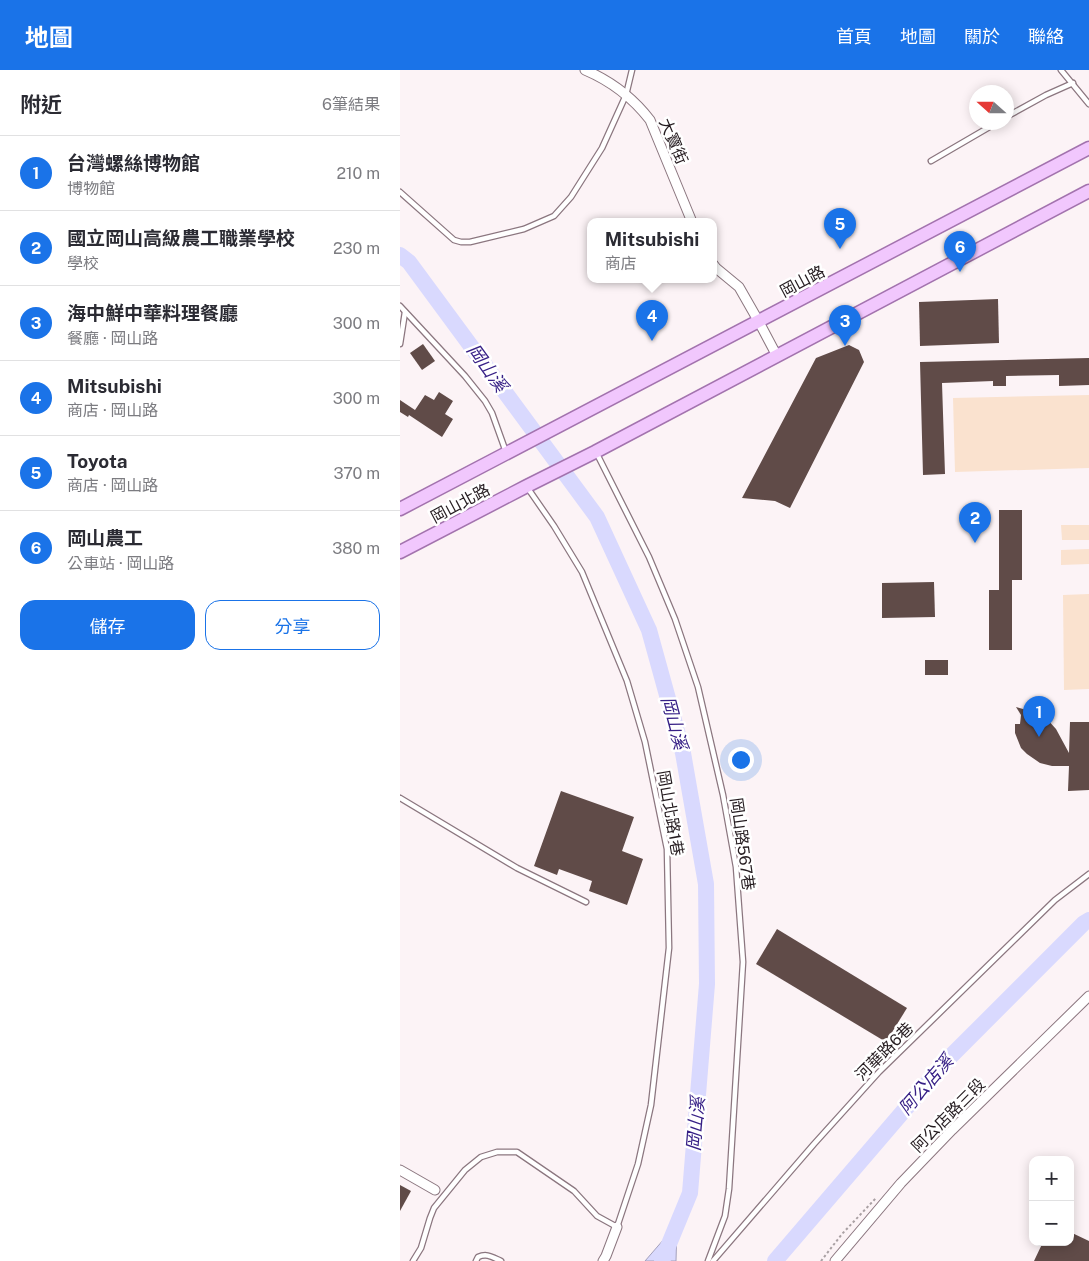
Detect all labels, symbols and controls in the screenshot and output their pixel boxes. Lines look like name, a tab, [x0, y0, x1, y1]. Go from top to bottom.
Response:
text: 地圖	[25, 23, 73, 51]
text: 首頁	[836, 26, 872, 47]
text: 地圖	[900, 26, 936, 47]
text: 關於	[964, 26, 1000, 47]
text: 聯絡	[1028, 26, 1064, 47]
north arrow	[969, 85, 1014, 130]
text: 附近	[20, 92, 62, 117]
text: 6筆結果	[322, 95, 380, 114]
street label: 大寶街	[655, 115, 692, 167]
text: 台灣螺絲博物館	[67, 152, 200, 174]
text: 1	[33, 164, 39, 183]
text: 210 m	[336, 164, 380, 183]
text: 博物館	[67, 179, 115, 198]
pin: 5	[824, 208, 856, 249]
popup	[587, 218, 717, 283]
text: 國立岡山高級農工職業學校	[67, 227, 295, 249]
text: Mitsubishi	[605, 228, 699, 250]
pin: 6	[944, 231, 976, 272]
text: 2	[31, 239, 41, 258]
text: 230 m	[333, 239, 380, 258]
text: 學校	[67, 254, 99, 273]
text: 商店	[605, 254, 637, 273]
street label: 岡山路	[777, 262, 828, 301]
pin: 4	[636, 300, 668, 341]
text: 海中鮮中華料理餐廳	[67, 302, 238, 324]
pin: 3	[829, 305, 861, 346]
text: 3	[31, 314, 41, 333]
text: 300 m	[333, 314, 380, 333]
text: 餐廳 · 岡山路	[67, 329, 158, 348]
water label: 岡山溪	[463, 340, 514, 398]
text: Mitsubishi	[67, 375, 162, 397]
text: 4	[31, 389, 41, 408]
text: 300 m	[333, 389, 380, 408]
text: 商店 · 岡山路	[67, 401, 158, 420]
text: Toyota	[67, 450, 128, 472]
text: 5	[31, 464, 41, 483]
text: 370 m	[333, 464, 380, 483]
text: 商店 · 岡山路	[67, 476, 158, 495]
street label: 岡山北路	[428, 480, 493, 527]
pin: 2	[959, 502, 991, 543]
text: 岡山農工	[67, 527, 143, 549]
text: 6	[31, 539, 41, 558]
text: 380 m	[332, 539, 380, 558]
text: 公車站 · 岡山路	[67, 554, 174, 573]
button: 儲存	[20, 600, 195, 650]
button: 分享	[205, 600, 380, 650]
water label: 岡山溪	[657, 694, 692, 755]
pin: 1	[1023, 696, 1055, 737]
your location	[728, 747, 754, 773]
street label: 岡山北路1巷	[654, 769, 687, 857]
street label: 岡山路567巷	[727, 796, 758, 892]
street label: 河華路6巷	[851, 1018, 917, 1084]
water label: 阿公店溪	[894, 1048, 959, 1119]
street label: 阿公店路三段	[908, 1075, 989, 1156]
water label: 岡山溪	[683, 1093, 709, 1152]
map controls	[1029, 1156, 1074, 1246]
button: +	[1029, 1156, 1074, 1201]
button: −	[1029, 1201, 1074, 1246]

